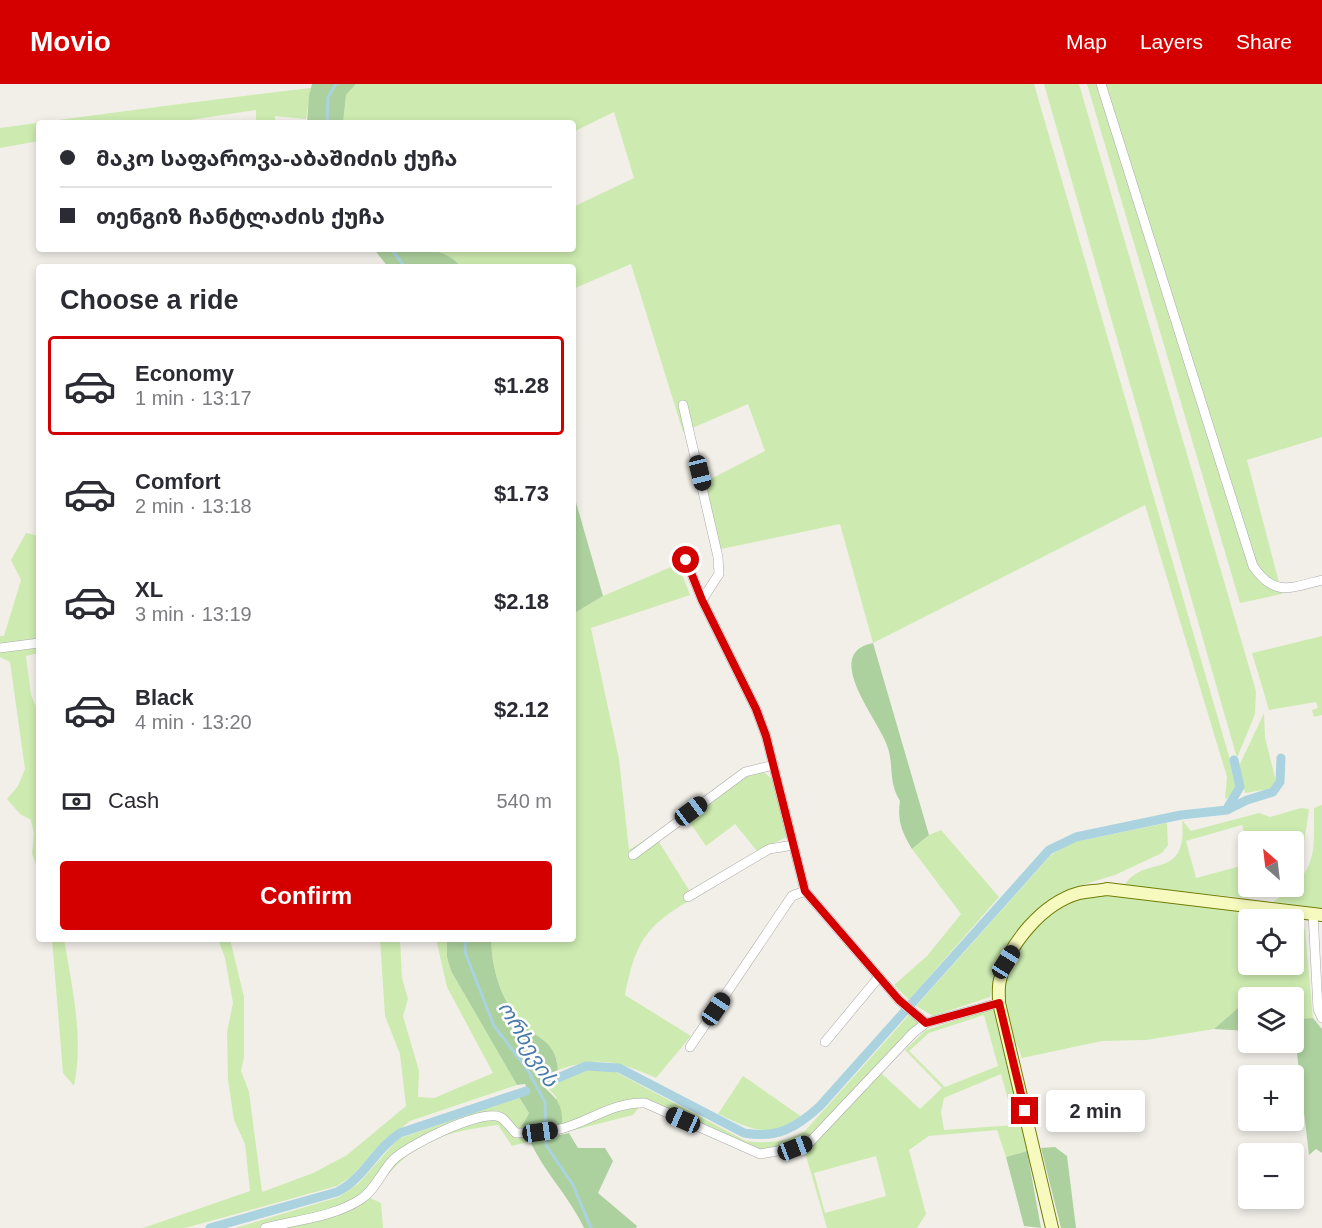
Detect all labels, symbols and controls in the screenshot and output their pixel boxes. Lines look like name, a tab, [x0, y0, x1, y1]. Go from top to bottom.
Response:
text: Movio	[30, 26, 111, 57]
text: Map	[1066, 30, 1107, 53]
text: Layers	[1140, 30, 1203, 53]
text: Share	[1236, 30, 1292, 53]
text: მაკო საფაროვა-აბაშიძის ქუჩა	[96, 146, 457, 171]
text: თენგიზ ჩანტლაძის ქუჩა	[96, 204, 385, 229]
text: Choose a ride	[60, 285, 239, 315]
icon: car	[63, 359, 117, 413]
text: Economy	[135, 361, 234, 386]
text: $1.28	[494, 373, 549, 398]
text: 1 min · 13:17	[135, 387, 252, 409]
car	[687, 453, 713, 493]
icon: car	[63, 467, 117, 521]
text: Comfort	[135, 469, 221, 494]
text: $1.73	[494, 481, 549, 506]
text: 2 min · 13:18	[135, 495, 252, 517]
route start	[672, 546, 699, 573]
icon: car	[63, 575, 117, 629]
text: XL	[135, 577, 163, 602]
text: $2.18	[494, 589, 549, 614]
text: 3 min · 13:19	[135, 603, 252, 625]
icon: car	[63, 683, 117, 737]
text: Black	[135, 685, 194, 710]
text: $2.12	[494, 697, 549, 722]
text: 4 min · 13:20	[135, 711, 252, 733]
icon: cash	[60, 785, 93, 818]
text: Cash	[108, 788, 159, 813]
text: 540 m	[496, 790, 552, 812]
car	[671, 793, 711, 829]
north arrow	[1238, 831, 1304, 897]
map controls	[1238, 831, 1304, 1209]
button: Confirm	[60, 861, 552, 930]
button: locate	[1238, 909, 1304, 975]
car	[989, 942, 1023, 982]
button: layers	[1238, 987, 1304, 1053]
car	[698, 989, 734, 1029]
water label: ორხევის	[492, 997, 563, 1093]
button: +	[1238, 1065, 1304, 1131]
callout: 2 min	[1046, 1090, 1145, 1132]
route end	[1011, 1097, 1038, 1124]
text: 2 min	[1069, 1100, 1122, 1122]
car	[663, 1104, 703, 1136]
car	[521, 1121, 559, 1143]
car	[775, 1133, 815, 1163]
button: −	[1238, 1143, 1304, 1209]

